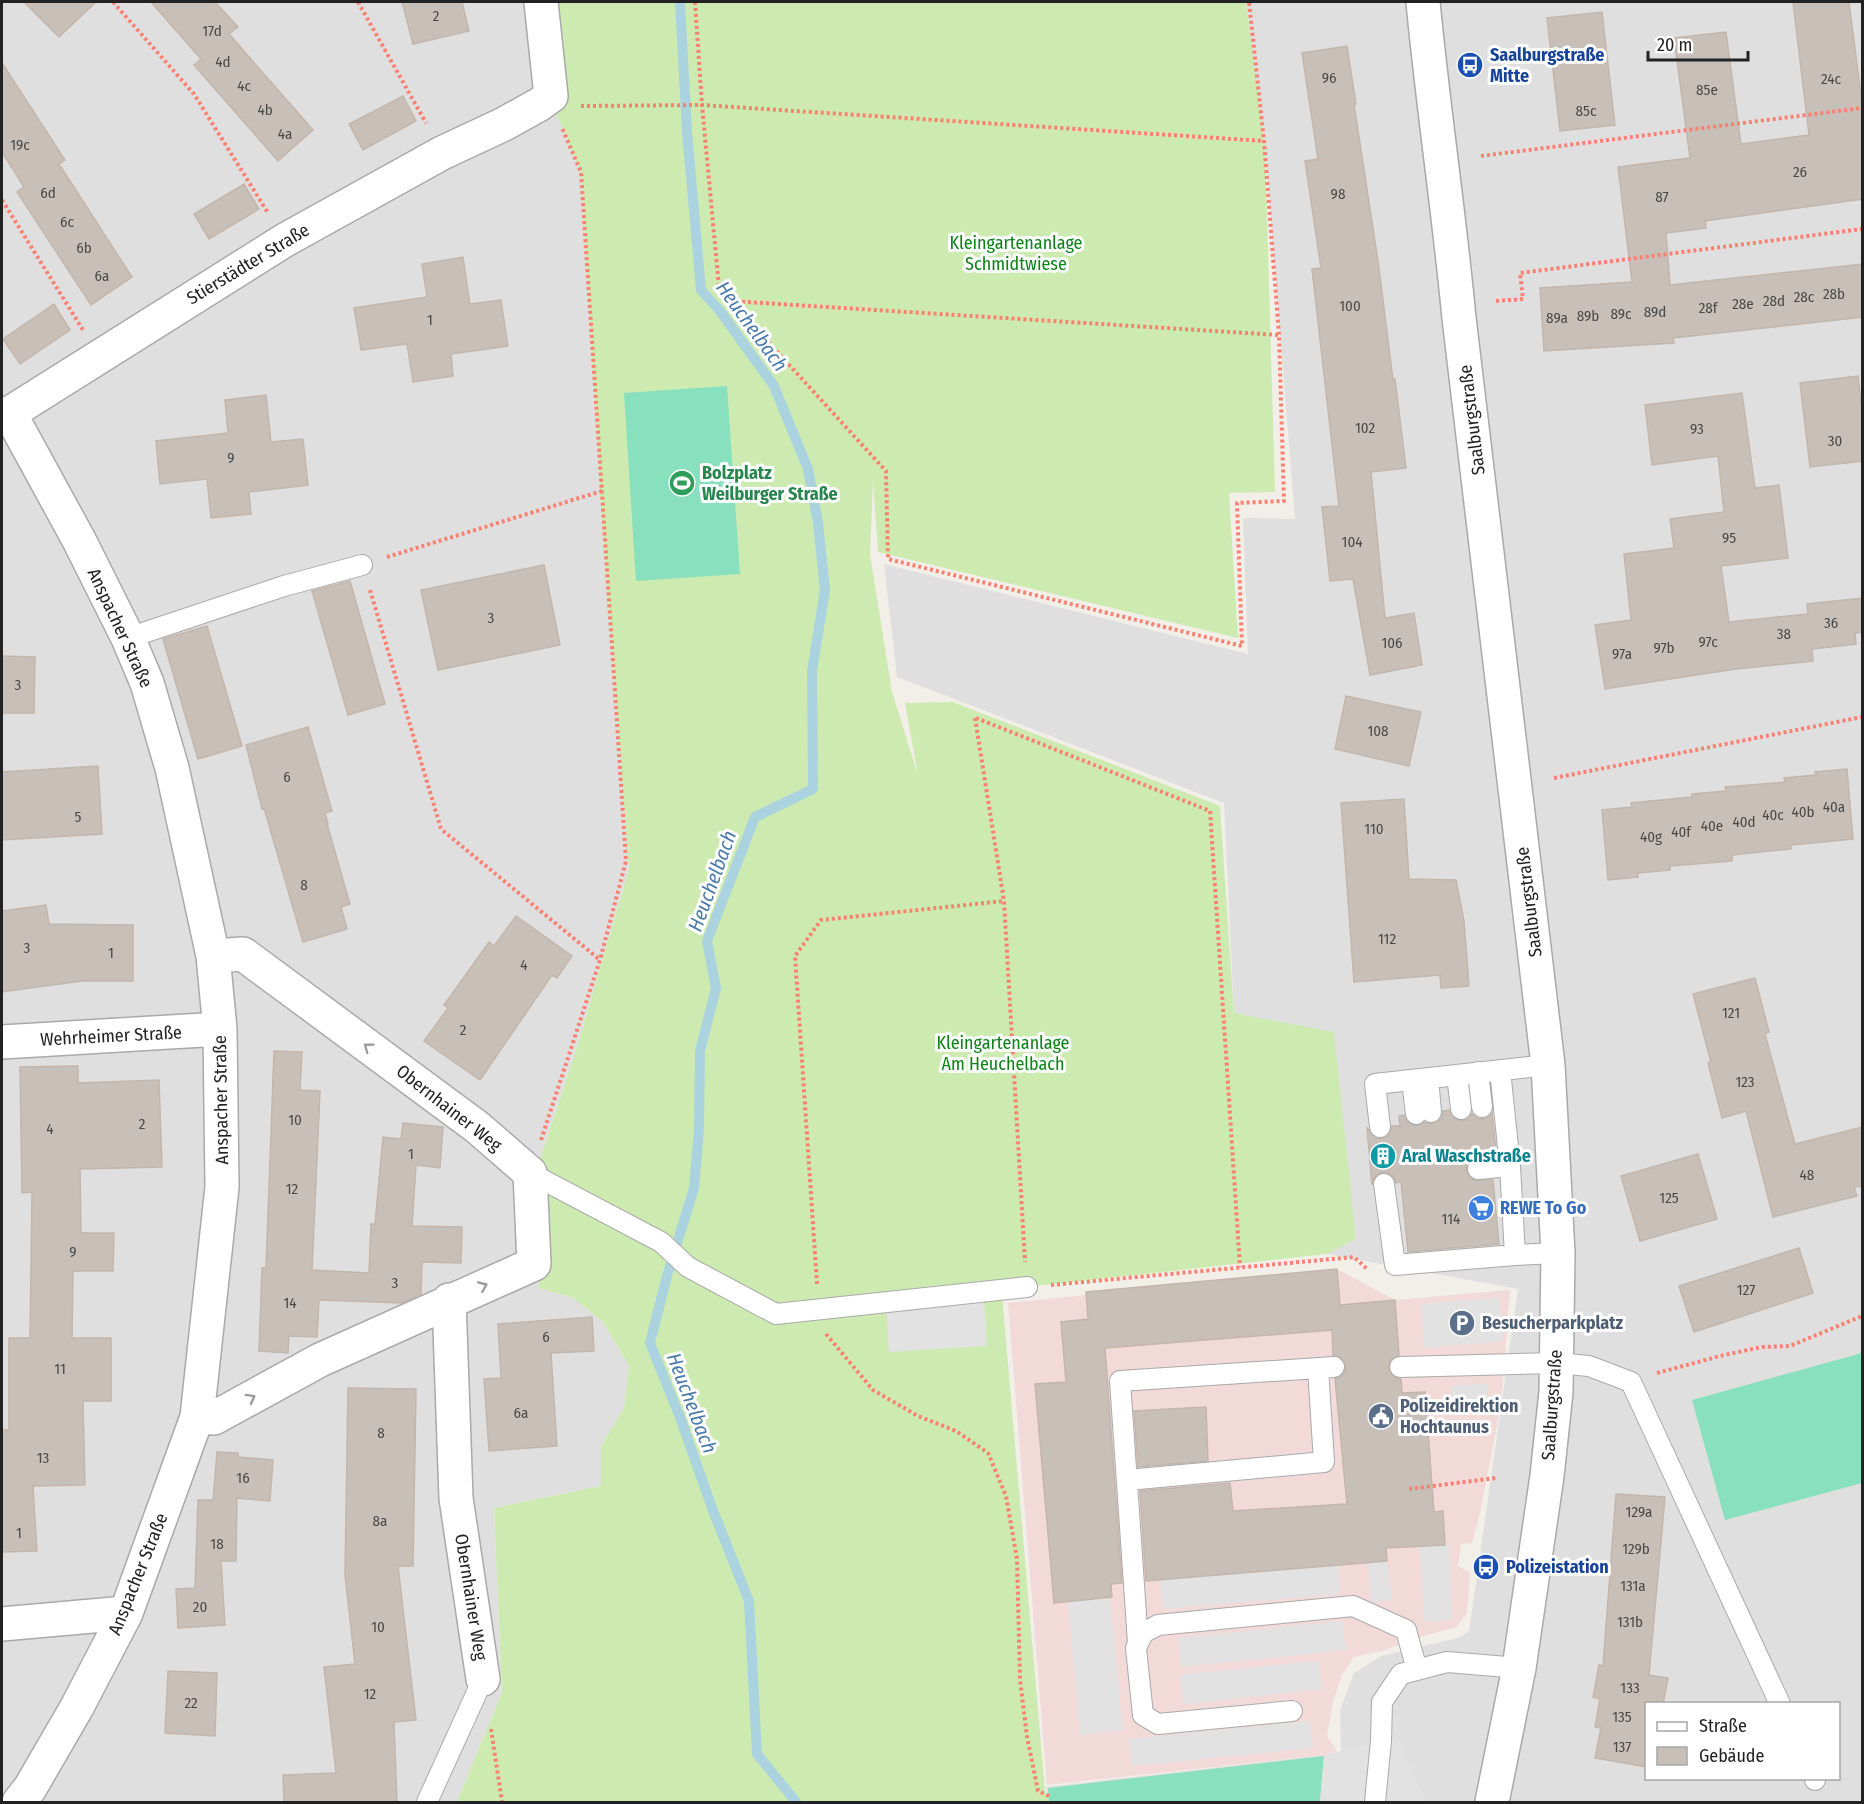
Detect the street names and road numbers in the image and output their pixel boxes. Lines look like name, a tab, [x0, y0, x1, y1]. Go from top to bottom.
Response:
street label: Stierstädter Straße	[183, 219, 313, 309]
street label: Saalburgstraße	[1454, 363, 1490, 476]
street label: Anspacher Straße	[83, 565, 157, 691]
street label: Saalburgstraße	[1511, 845, 1547, 958]
street label: Wehrheimer Straße	[40, 1021, 183, 1051]
street label: Anspacher Straße	[209, 1035, 233, 1165]
street label: Obernhainer Weg	[392, 1060, 507, 1156]
street label: Saalburgstraße	[1537, 1349, 1567, 1461]
street label: Anspacher Straße	[104, 1510, 172, 1638]
street label: Obernhainer Weg	[450, 1532, 492, 1662]

